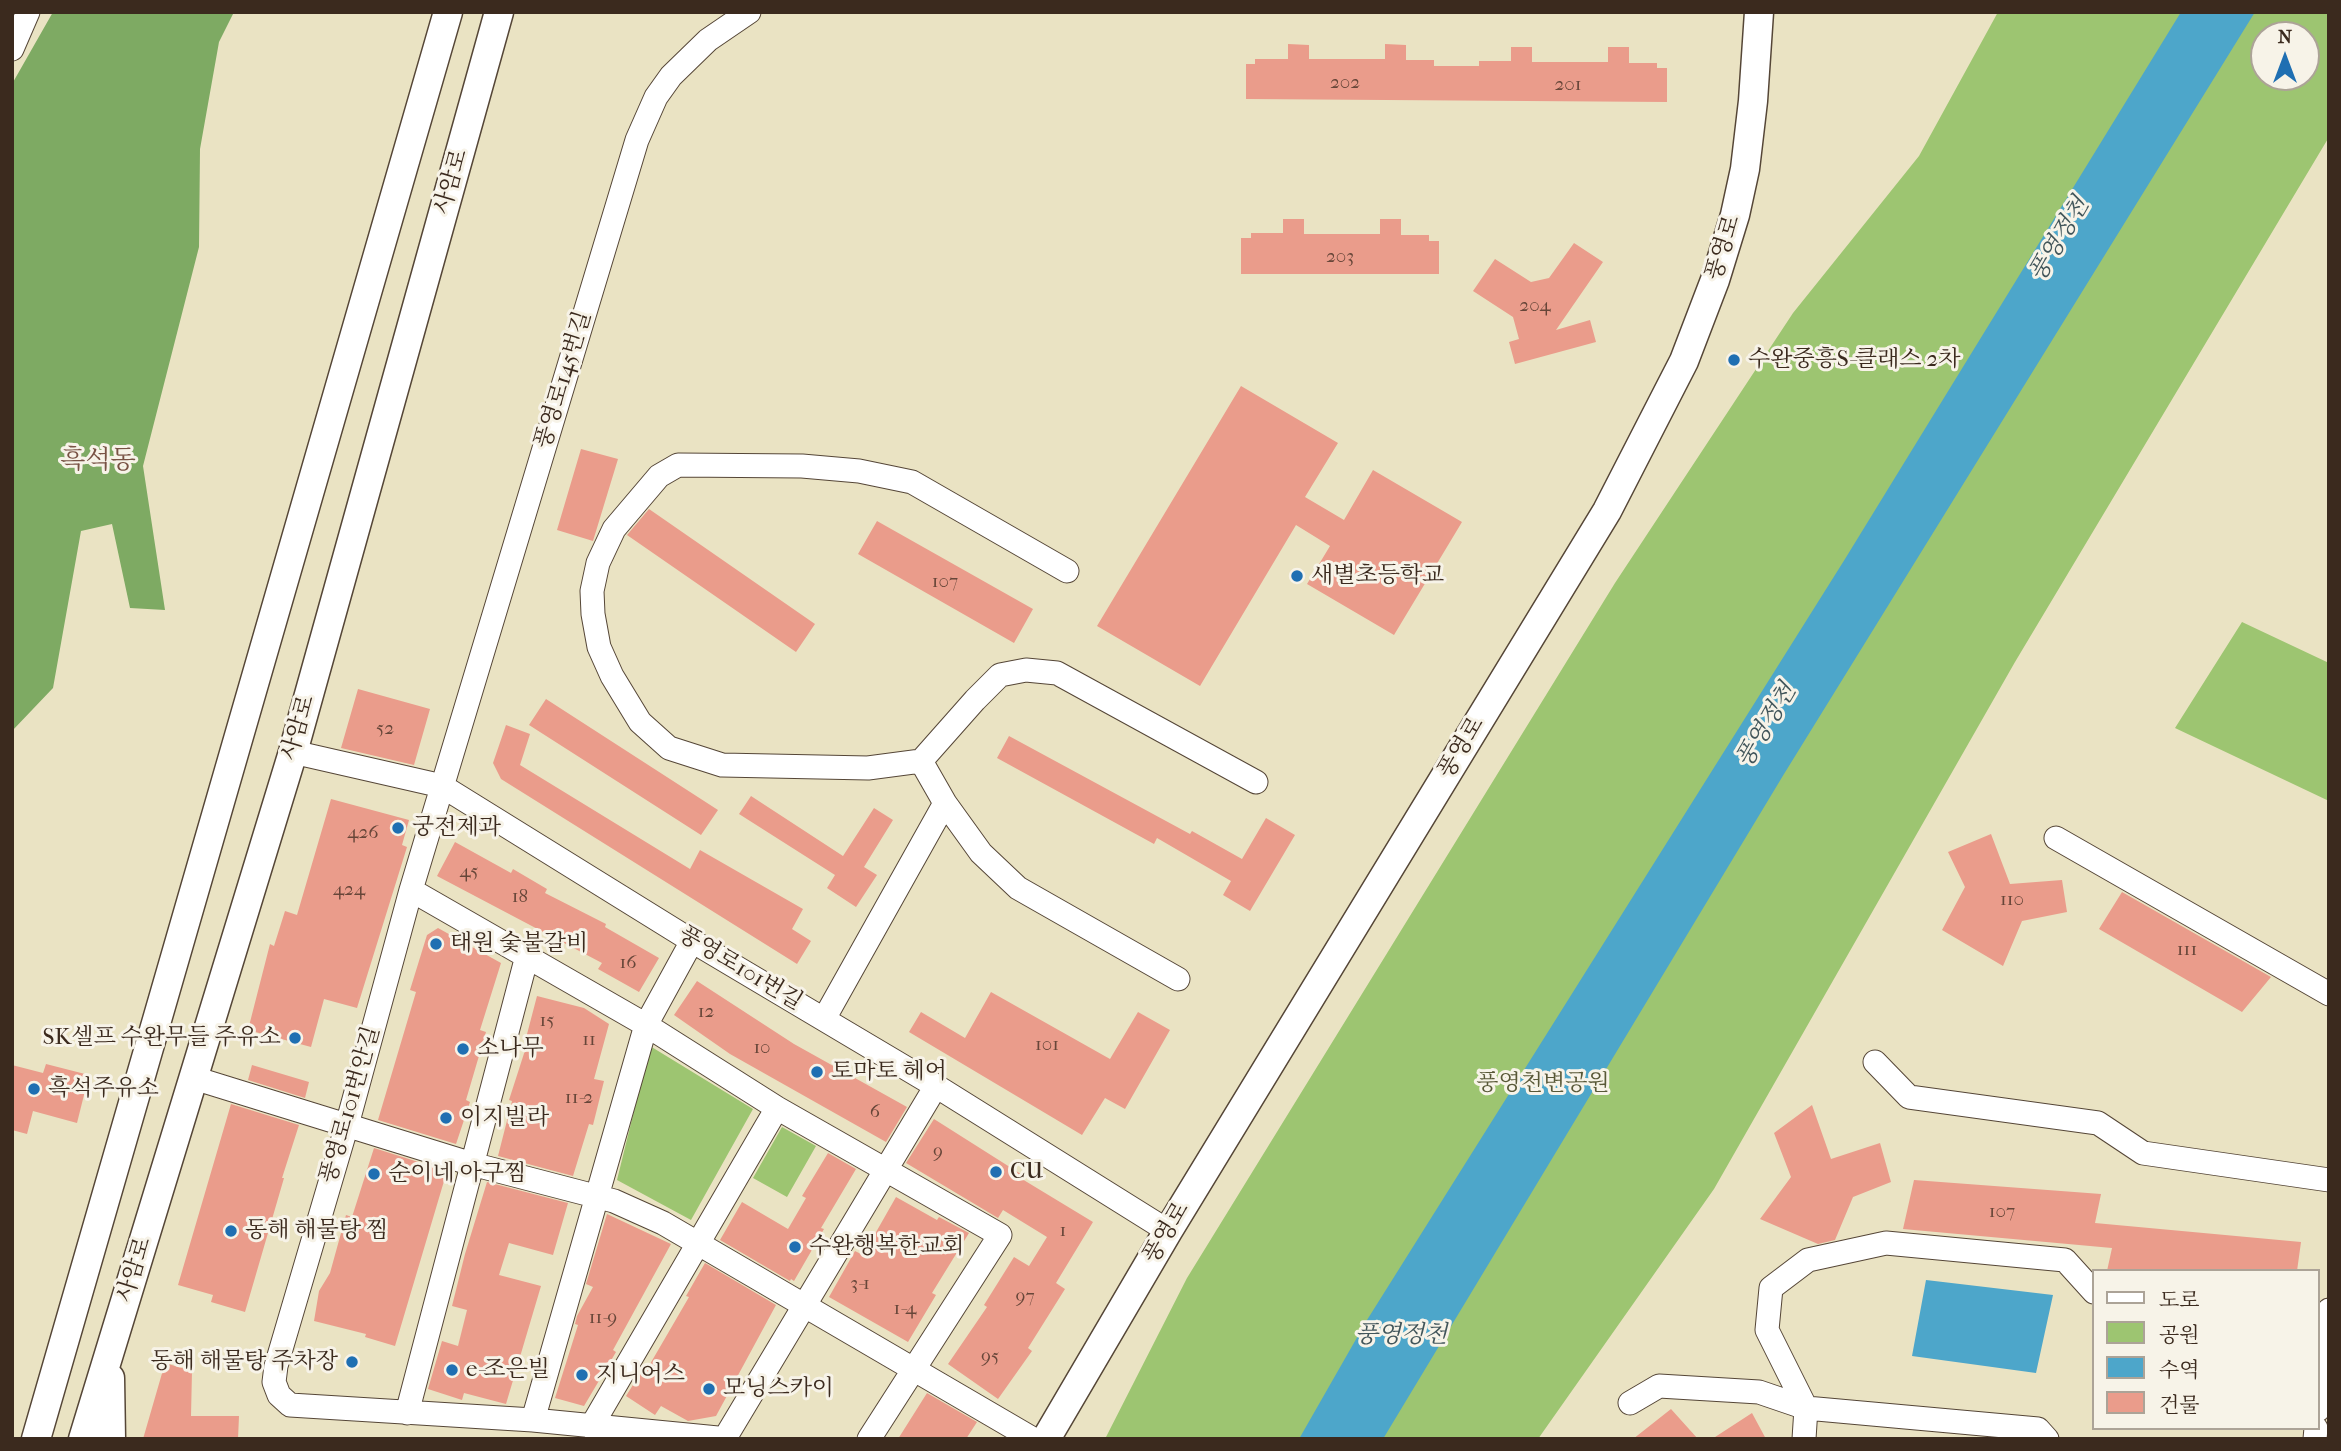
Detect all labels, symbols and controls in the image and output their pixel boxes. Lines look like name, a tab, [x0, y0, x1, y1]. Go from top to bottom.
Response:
north arrow	[2250, 21, 2320, 91]
text: N	[2278, 26, 2292, 48]
house number: 202	[1330, 72, 1360, 94]
house number: 201	[1555, 74, 1581, 96]
street label: 사암로	[430, 146, 474, 218]
water label: 풍영정천	[2024, 193, 2096, 287]
street label: 풍영로	[1701, 212, 1747, 284]
house number: 203	[1326, 246, 1354, 268]
house number: 204	[1519, 295, 1551, 317]
street label: 풍영로145번길	[530, 308, 598, 452]
place label: 수완중흥S-클래스 2차	[1748, 346, 1960, 374]
marker: 수완중흥S-클래스 2차	[1726, 352, 1742, 368]
district label: 흑석동	[60, 446, 136, 478]
place label: 새별초등학교	[1311, 562, 1444, 590]
marker: 새별초등학교	[1289, 568, 1305, 584]
house number: 107	[932, 571, 958, 593]
water label: 풍영정천	[1731, 679, 1803, 773]
street label: 사암로	[277, 692, 321, 764]
street label: 풍영로	[1433, 712, 1491, 784]
house number: 52	[376, 718, 394, 740]
place label: 궁전제과	[412, 814, 501, 842]
marker: 궁전제과	[390, 820, 406, 836]
house number: 426	[347, 822, 379, 844]
house number: 45	[460, 861, 478, 883]
house number: 424	[333, 879, 365, 901]
house number: 18	[512, 886, 528, 908]
house number: 110	[2000, 889, 2024, 911]
street label: 풍영로101번길	[673, 921, 807, 1017]
place label: 태원 숯불갈비	[450, 930, 588, 958]
marker: 태원 숯불갈비	[428, 936, 444, 952]
house number: 111	[2177, 939, 2197, 961]
house number: 16	[620, 952, 636, 974]
house number: 12	[698, 1001, 714, 1023]
house number: 15	[540, 1010, 554, 1032]
street label: 풍영로101번안길	[315, 1023, 387, 1187]
place label: SK셀프 수완무들 주유소	[43, 1024, 281, 1052]
house number: 11	[582, 1029, 596, 1051]
marker: SK셀프 수완무들 주유소	[287, 1030, 303, 1046]
house number: 101	[1035, 1034, 1059, 1056]
place label: 소나무	[477, 1035, 544, 1063]
house number: 10	[753, 1037, 771, 1059]
marker: 소나무	[455, 1041, 471, 1057]
place label: 토마토 헤어	[831, 1058, 947, 1086]
marker: 토마토 헤어	[809, 1064, 825, 1080]
park label: 풍영천변공원	[1476, 1070, 1610, 1098]
place label: 흑석주유소	[48, 1075, 159, 1103]
marker: 흑석주유소	[26, 1081, 42, 1097]
house number: 11-2	[565, 1087, 593, 1109]
house number: 6	[870, 1101, 880, 1123]
place label: 이지빌라	[460, 1104, 549, 1132]
marker: 이지빌라	[438, 1110, 454, 1126]
house number: 9	[933, 1141, 943, 1163]
place label: CU	[1010, 1158, 1043, 1186]
place label: 순이네 아구찜	[388, 1160, 526, 1188]
marker: CU	[988, 1164, 1004, 1180]
marker: 순이네 아구찜	[366, 1166, 382, 1182]
street label: 풍영로	[1138, 1197, 1196, 1269]
house number: 107	[1989, 1201, 2015, 1223]
place label: 동해 해물탕 찜	[245, 1217, 388, 1245]
house number: 1	[1060, 1220, 1066, 1242]
marker: 동해 해물탕 찜	[223, 1223, 239, 1239]
place label: 수완행복한교회	[809, 1233, 965, 1261]
street label: 사암로	[112, 1234, 158, 1306]
marker: 수완행복한교회	[787, 1239, 803, 1255]
legend	[2092, 1269, 2320, 1430]
house number: 3-1	[850, 1273, 870, 1295]
house number: 97	[1015, 1286, 1035, 1308]
text: 도로	[2159, 1288, 2200, 1312]
house number: 1-4	[894, 1298, 916, 1320]
house number: 11-9	[589, 1307, 617, 1329]
water label: 풍영정천	[1355, 1322, 1447, 1350]
text: 공원	[2159, 1323, 2200, 1347]
house number: 95	[981, 1346, 999, 1368]
place label: 동해 해물탕 주차장	[150, 1348, 338, 1376]
marker: 동해 해물탕 주차장	[344, 1354, 360, 1370]
place label: e-조은빌	[466, 1356, 550, 1384]
text: 수역	[2159, 1358, 2200, 1382]
place label: 지니어스	[596, 1361, 685, 1389]
marker: e-조은빌	[444, 1362, 460, 1378]
marker: 지니어스	[574, 1367, 590, 1383]
place label: 모닝스카이	[723, 1375, 834, 1403]
marker: 모닝스카이	[701, 1381, 717, 1397]
text: 건물	[2159, 1393, 2200, 1417]

